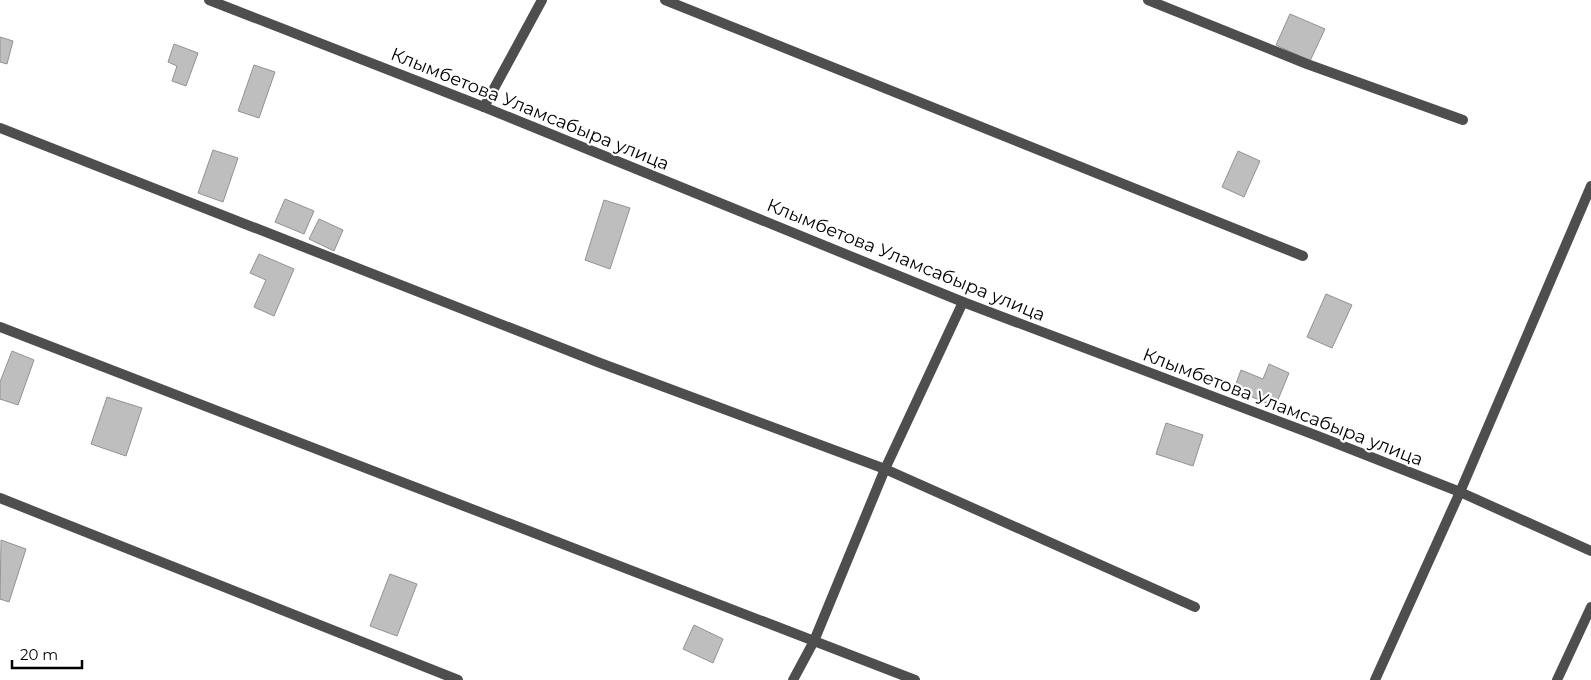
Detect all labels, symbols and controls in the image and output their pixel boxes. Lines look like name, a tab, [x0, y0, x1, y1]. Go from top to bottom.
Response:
street label: Клымбетова Уламсабыра улица	[388, 43, 672, 175]
street label: Клымбетова Уламсабыра улица	[764, 194, 1048, 326]
street label: Клымбетова Уламсабыра улица	[1140, 343, 1426, 471]
scale bar	[12, 638, 82, 670]
text: 20 m	[20, 645, 58, 664]

